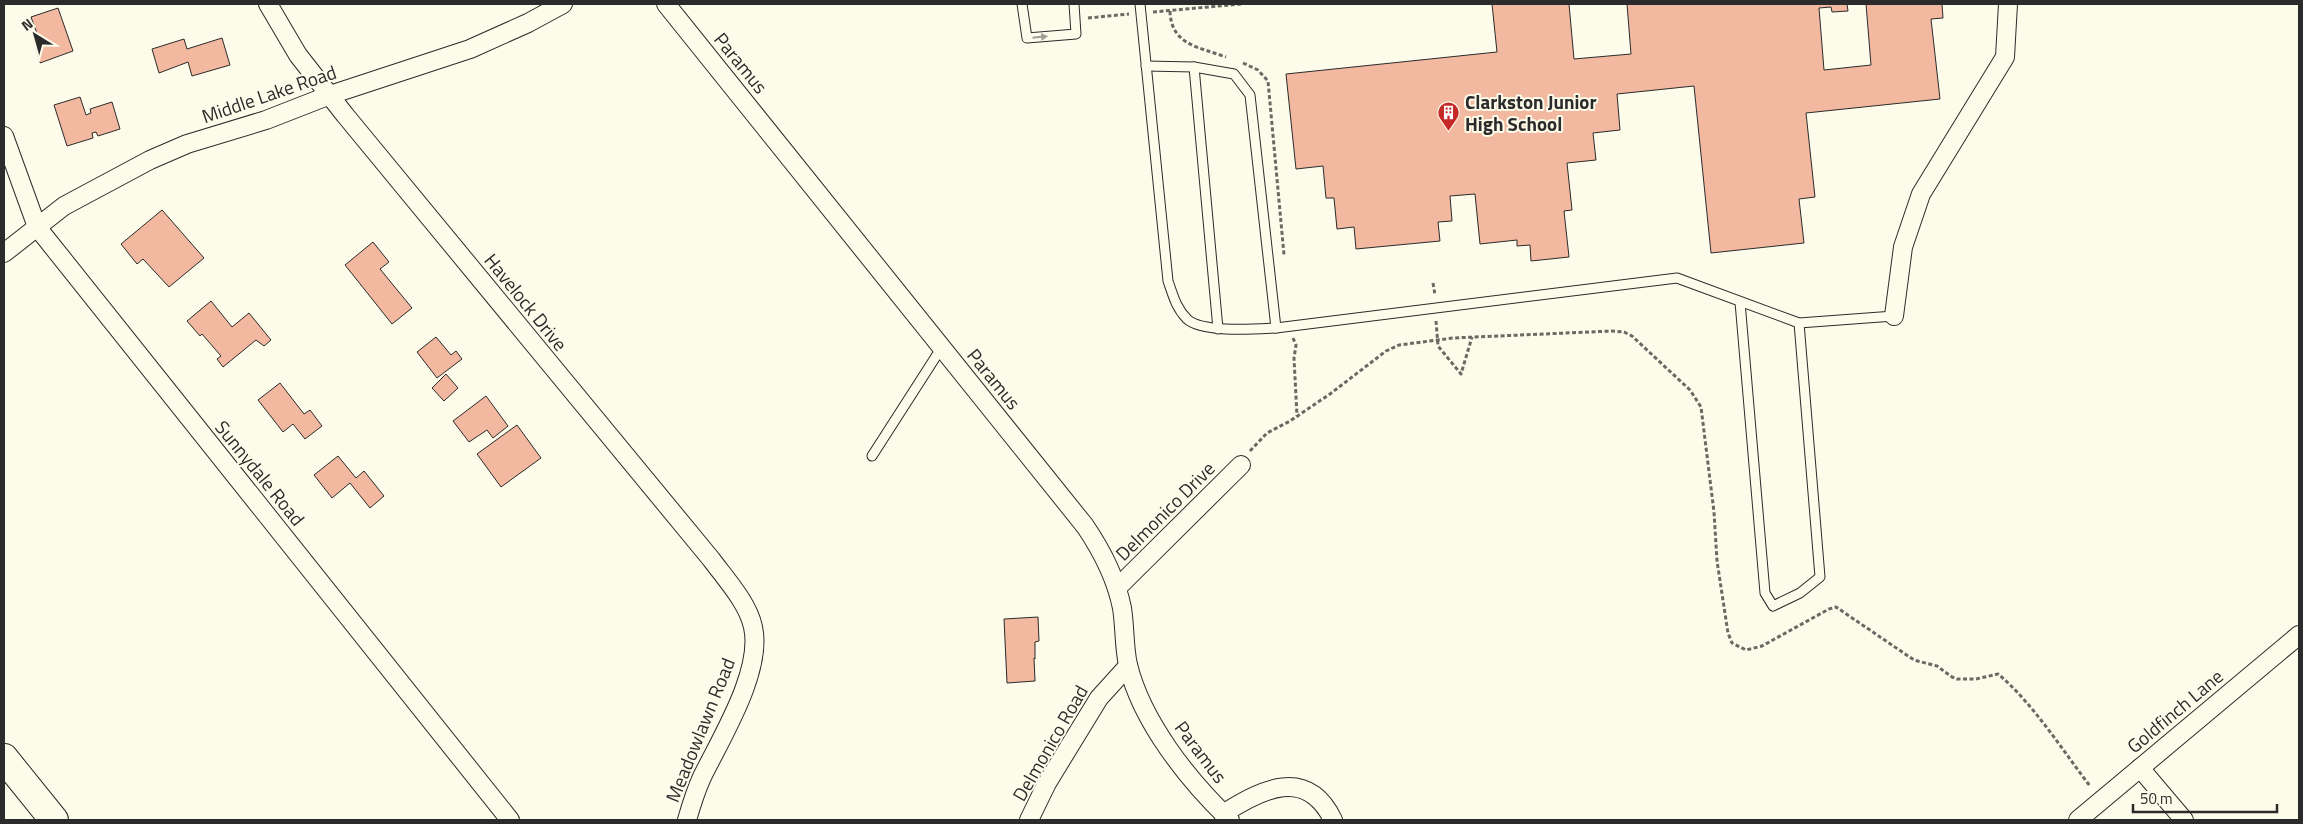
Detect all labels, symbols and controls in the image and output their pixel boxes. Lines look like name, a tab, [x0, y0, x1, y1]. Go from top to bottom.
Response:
north arrow	[10, 10, 60, 60]
text: N	[17, 13, 37, 36]
street label: Paramus	[708, 26, 775, 100]
one-way arrow	[1033, 33, 1049, 41]
street label: Middle Lake Road	[198, 57, 340, 130]
place label: Clarkston Junior High School	[1465, 87, 1597, 138]
building icon: Clarkston Junior High School	[1437, 101, 1461, 132]
street label: Havelock Drive	[478, 247, 575, 357]
street label: Paramus	[961, 342, 1028, 416]
street label: Sunnydale Road	[209, 414, 312, 532]
street label: Delmonico Drive	[1108, 454, 1221, 567]
street label: Meadowlawn Road	[657, 653, 742, 806]
street label: Goldfinch Lane	[2120, 662, 2229, 760]
street label: Delmonico Road	[1004, 679, 1095, 806]
street label: Paramus	[1168, 714, 1235, 789]
scale bar	[2133, 782, 2277, 814]
text: 50 m	[2140, 787, 2173, 810]

